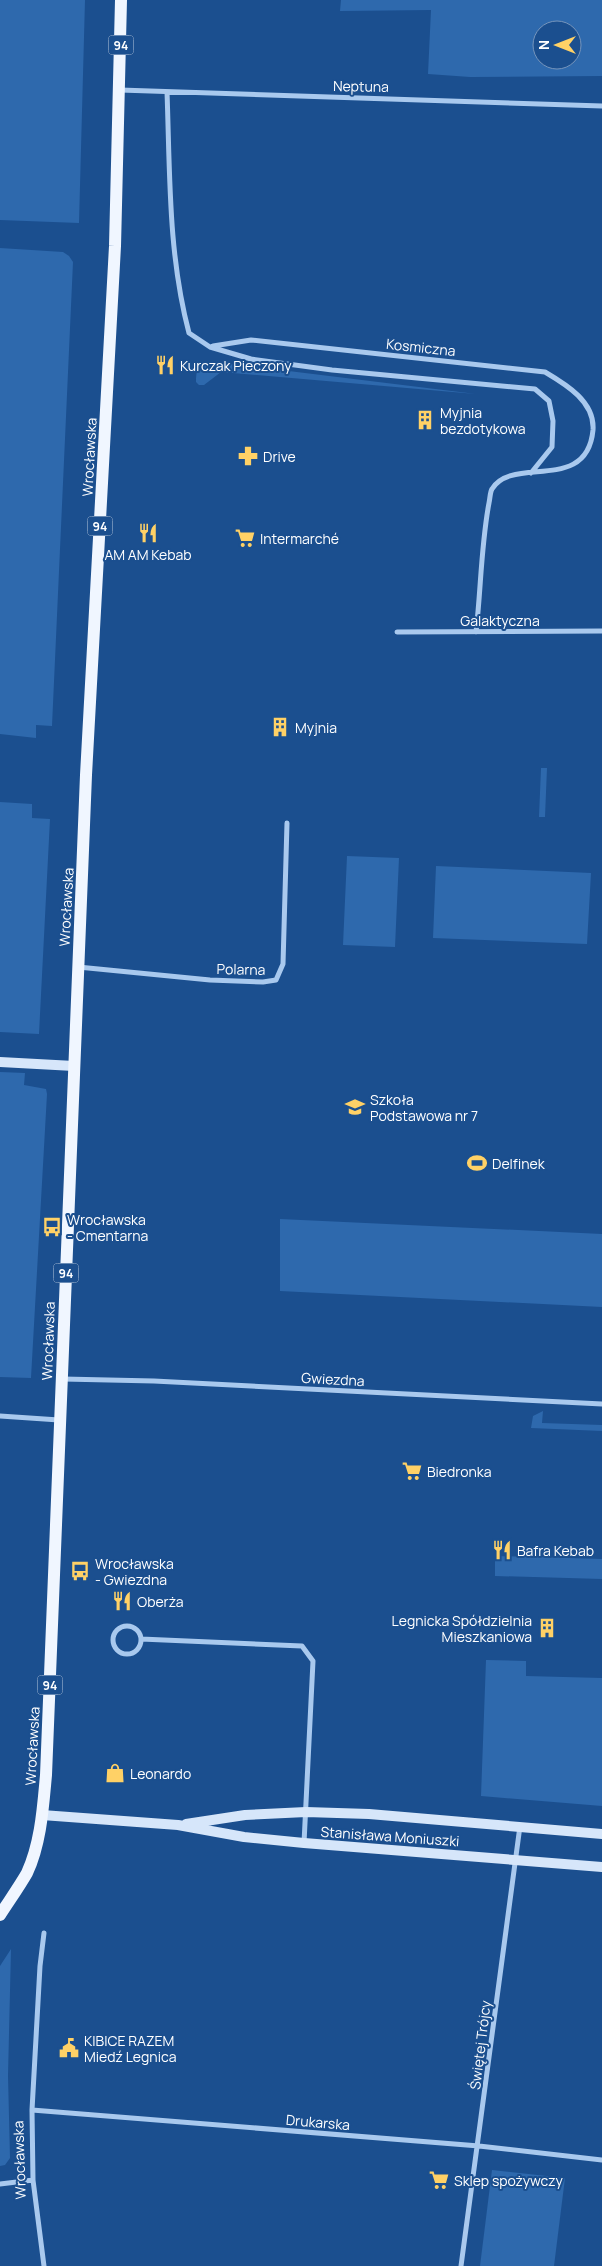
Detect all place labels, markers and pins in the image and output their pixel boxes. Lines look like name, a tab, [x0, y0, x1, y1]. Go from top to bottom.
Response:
restaurant icon: Kurczak Pieczony	[154, 354, 176, 376]
place label: Kurczak Pieczony	[180, 356, 292, 375]
place label: Myjnia bezdotykowa	[440, 403, 526, 438]
building icon: Myjnia bezdotykowa	[414, 409, 436, 431]
pharmacy icon: Drive	[237, 445, 259, 467]
place label: Drive	[263, 447, 296, 466]
restaurant icon: AM AM Kebab	[137, 522, 159, 544]
supermarket icon: Intermarché	[234, 527, 256, 549]
place label: Intermarché	[260, 529, 339, 548]
place label: AM AM Kebab	[104, 545, 192, 564]
building icon: Myjnia	[269, 716, 291, 738]
place label: Myjnia	[295, 718, 337, 737]
place label: Szkoła Podstawowa nr 7	[370, 1090, 478, 1125]
school or university icon: Szkoła Podstawowa nr 7	[344, 1096, 366, 1118]
sports icon: Delfinek	[466, 1152, 488, 1174]
place label: Delfinek	[492, 1154, 546, 1173]
place label: Wrocławska - Cmentarna	[67, 1210, 148, 1245]
bus stop icon: Wrocławska - Cmentarna	[41, 1216, 63, 1238]
supermarket icon: Biedronka	[401, 1460, 423, 1482]
place label: Biedronka	[427, 1462, 492, 1481]
restaurant icon: Bafra Kebab	[491, 1539, 513, 1561]
place label: Bafra Kebab	[517, 1541, 594, 1560]
place label: Wrocławska - Gwiezdna	[95, 1554, 174, 1589]
bus stop icon: Wrocławska - Gwiezdna	[69, 1560, 91, 1582]
restaurant icon: Oberża	[111, 1590, 133, 1612]
place label: Oberża	[137, 1592, 183, 1611]
place label: Legnicka Spółdzielnia Mieszkaniowa	[392, 1611, 532, 1646]
building icon: Legnicka Spółdzielnia Mieszkaniowa	[536, 1617, 558, 1639]
shop icon: Leonardo	[104, 1762, 126, 1784]
place label: Leonardo	[130, 1764, 191, 1783]
place label: KIBICE RAZEM Miedź Legnica	[84, 2031, 176, 2066]
public building icon: KIBICE RAZEM Miedź Legnica	[58, 2037, 80, 2059]
supermarket icon: Sklep spożywczy	[428, 2169, 450, 2191]
place label: Sklep spożywczy	[454, 2171, 564, 2190]

